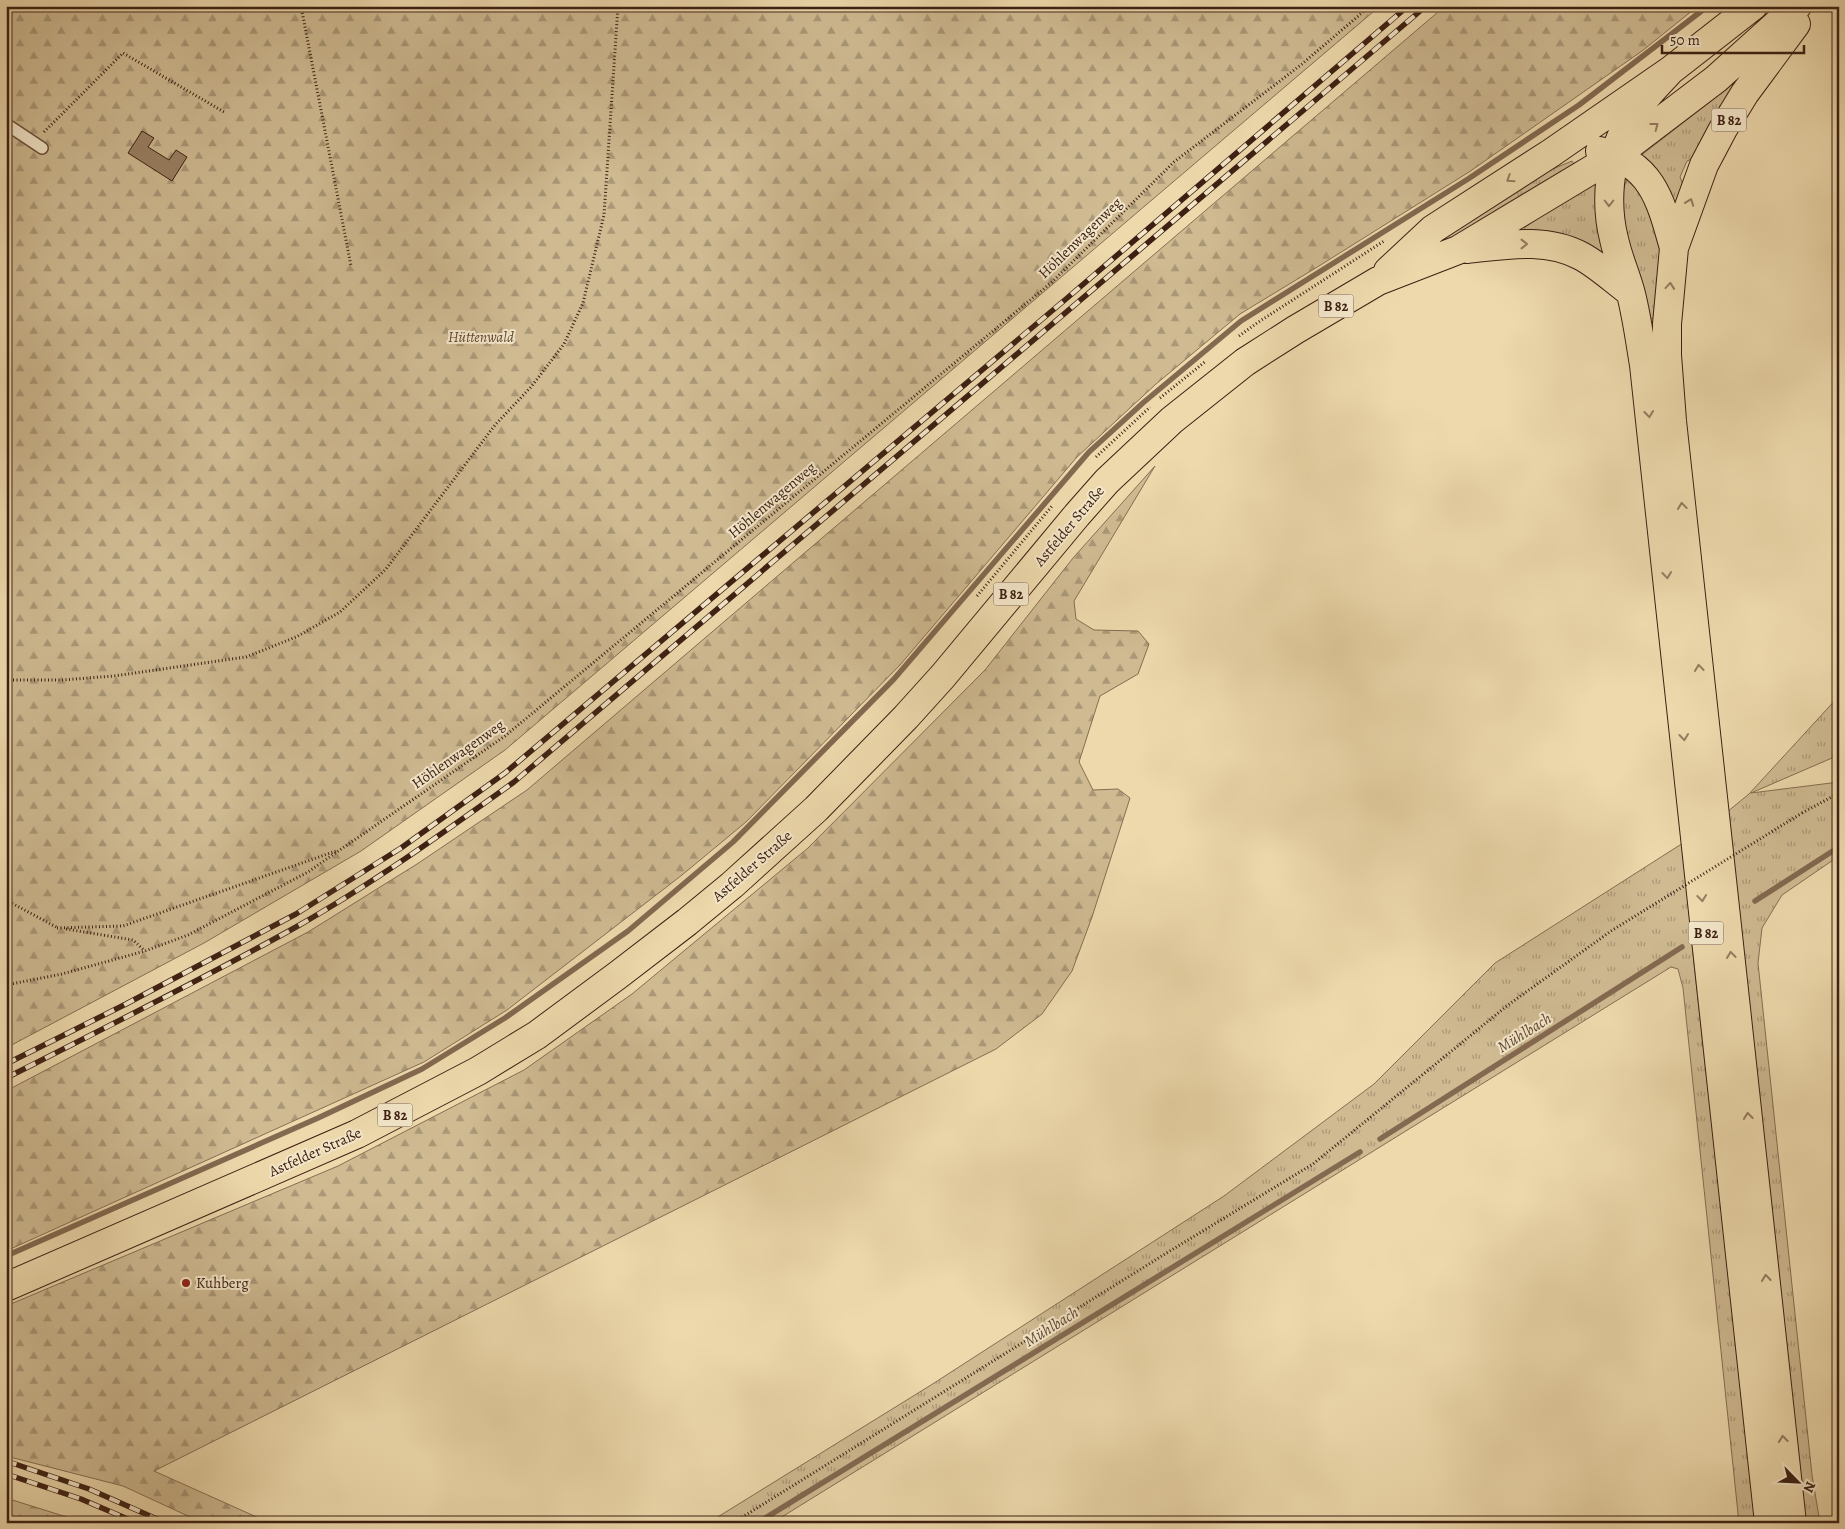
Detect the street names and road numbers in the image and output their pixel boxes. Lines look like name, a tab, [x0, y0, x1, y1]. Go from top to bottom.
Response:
road number: B 82	[1712, 108, 1746, 132]
street label: Höhlenwagenweg	[1034, 193, 1126, 283]
road number: B 82	[1318, 294, 1354, 318]
street label: Höhlenwagenweg	[724, 457, 820, 543]
street label: Astfelder Straße	[1029, 481, 1109, 571]
road number: B 82	[994, 582, 1028, 606]
street label: Höhlenwagenweg	[408, 714, 509, 793]
street label: Astfelder Straße	[707, 826, 796, 907]
road number: B 82	[1688, 921, 1724, 944]
road number: B 82	[378, 1104, 412, 1126]
street label: Astfelder Straße	[265, 1123, 365, 1182]

